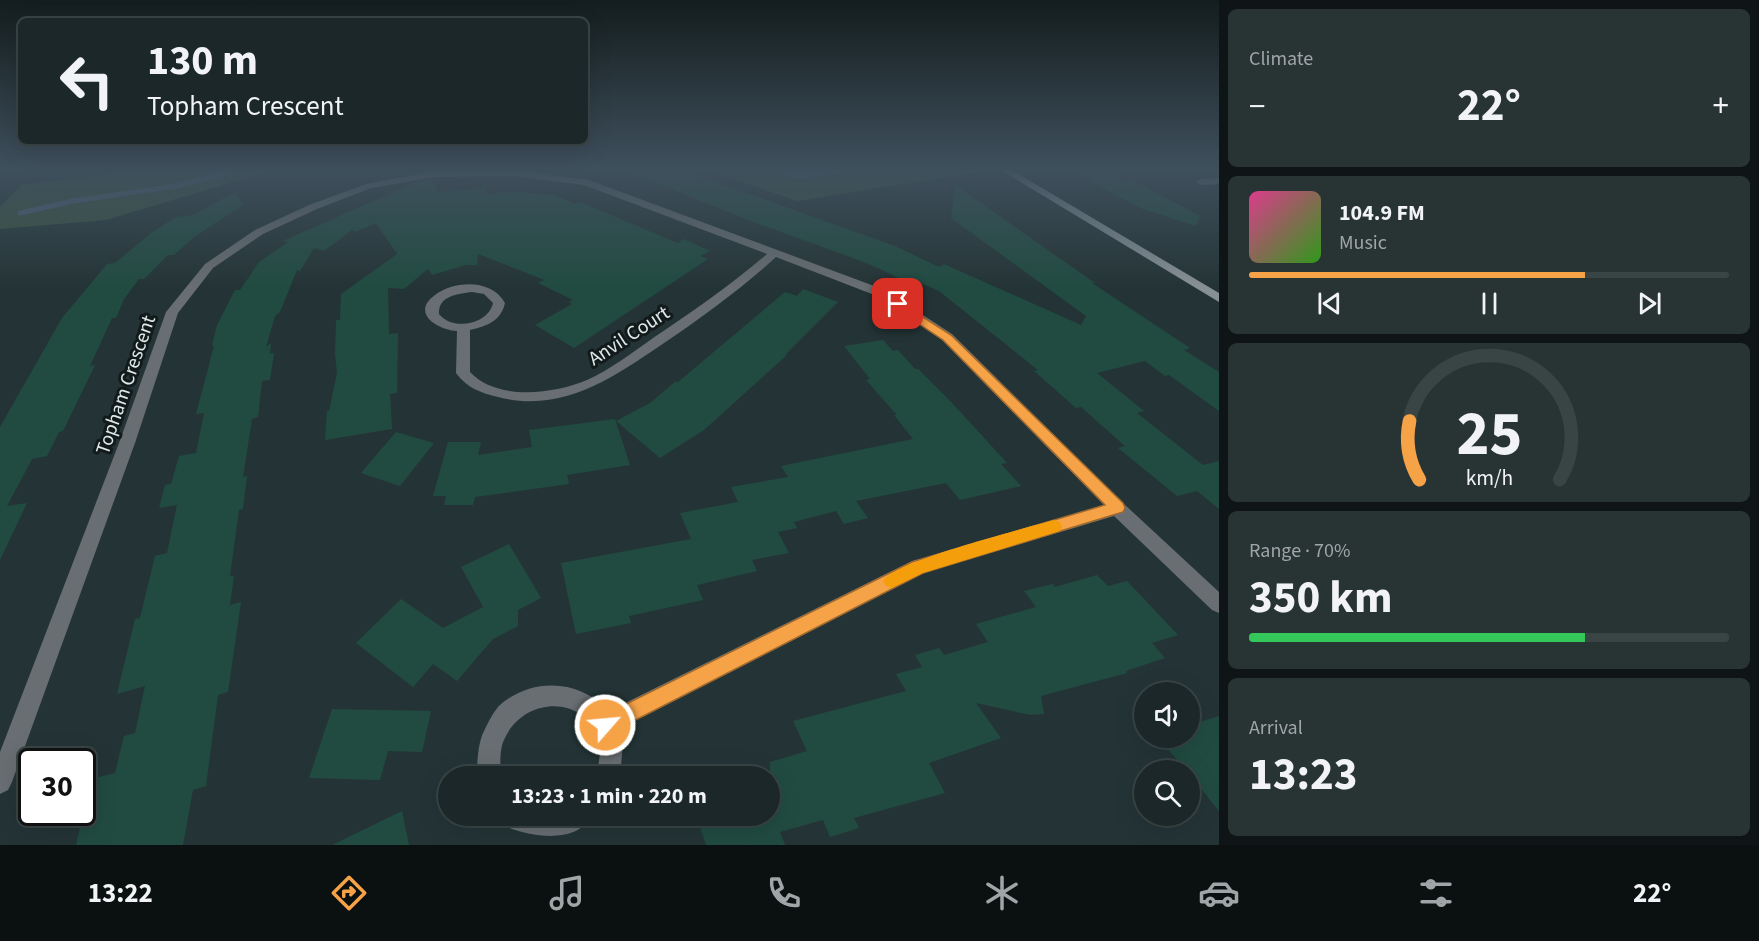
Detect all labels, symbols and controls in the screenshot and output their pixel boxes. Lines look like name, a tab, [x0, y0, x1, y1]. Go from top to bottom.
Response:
text: 130 m	[147, 31, 258, 91]
icon: left	[48, 42, 126, 120]
text: Climate	[1249, 45, 1313, 73]
text: 22°	[1457, 74, 1521, 138]
text: −	[1249, 83, 1265, 130]
text: +	[1713, 83, 1729, 130]
text: Topham Crescent	[147, 87, 344, 126]
text: 104.9 FM	[1339, 197, 1425, 229]
text: Music	[1339, 229, 1387, 257]
pin	[872, 278, 923, 329]
icon: arrive	[881, 287, 914, 320]
icon: previous	[1313, 287, 1346, 320]
icon: pause	[1473, 287, 1506, 320]
icon: next	[1633, 287, 1666, 320]
street label: Anvil Court	[583, 299, 675, 373]
street label: Topham Crescent	[89, 311, 163, 458]
text: 25	[1456, 390, 1522, 479]
text: km/h	[1465, 463, 1513, 494]
text: Range · 70%	[1249, 537, 1350, 565]
text: 350 km	[1249, 566, 1393, 630]
map controls	[1134, 682, 1200, 826]
button: sound	[1134, 682, 1200, 748]
position arrow	[573, 693, 637, 757]
text: Arrival	[1249, 714, 1303, 742]
text: 13:23	[1249, 743, 1358, 807]
speed limit sign: 30	[18, 748, 96, 826]
button: search	[1134, 760, 1200, 826]
text: 13:23 · 1 min · 220 m	[511, 780, 707, 812]
icon: directions	[328, 872, 370, 914]
icon: music	[546, 872, 588, 914]
icon: phone	[763, 872, 805, 914]
icon: climate	[981, 872, 1023, 914]
icon: car	[1198, 872, 1240, 914]
icon: filters	[1415, 872, 1457, 914]
text: 13:22	[88, 874, 153, 913]
text: 22°	[1633, 874, 1671, 913]

